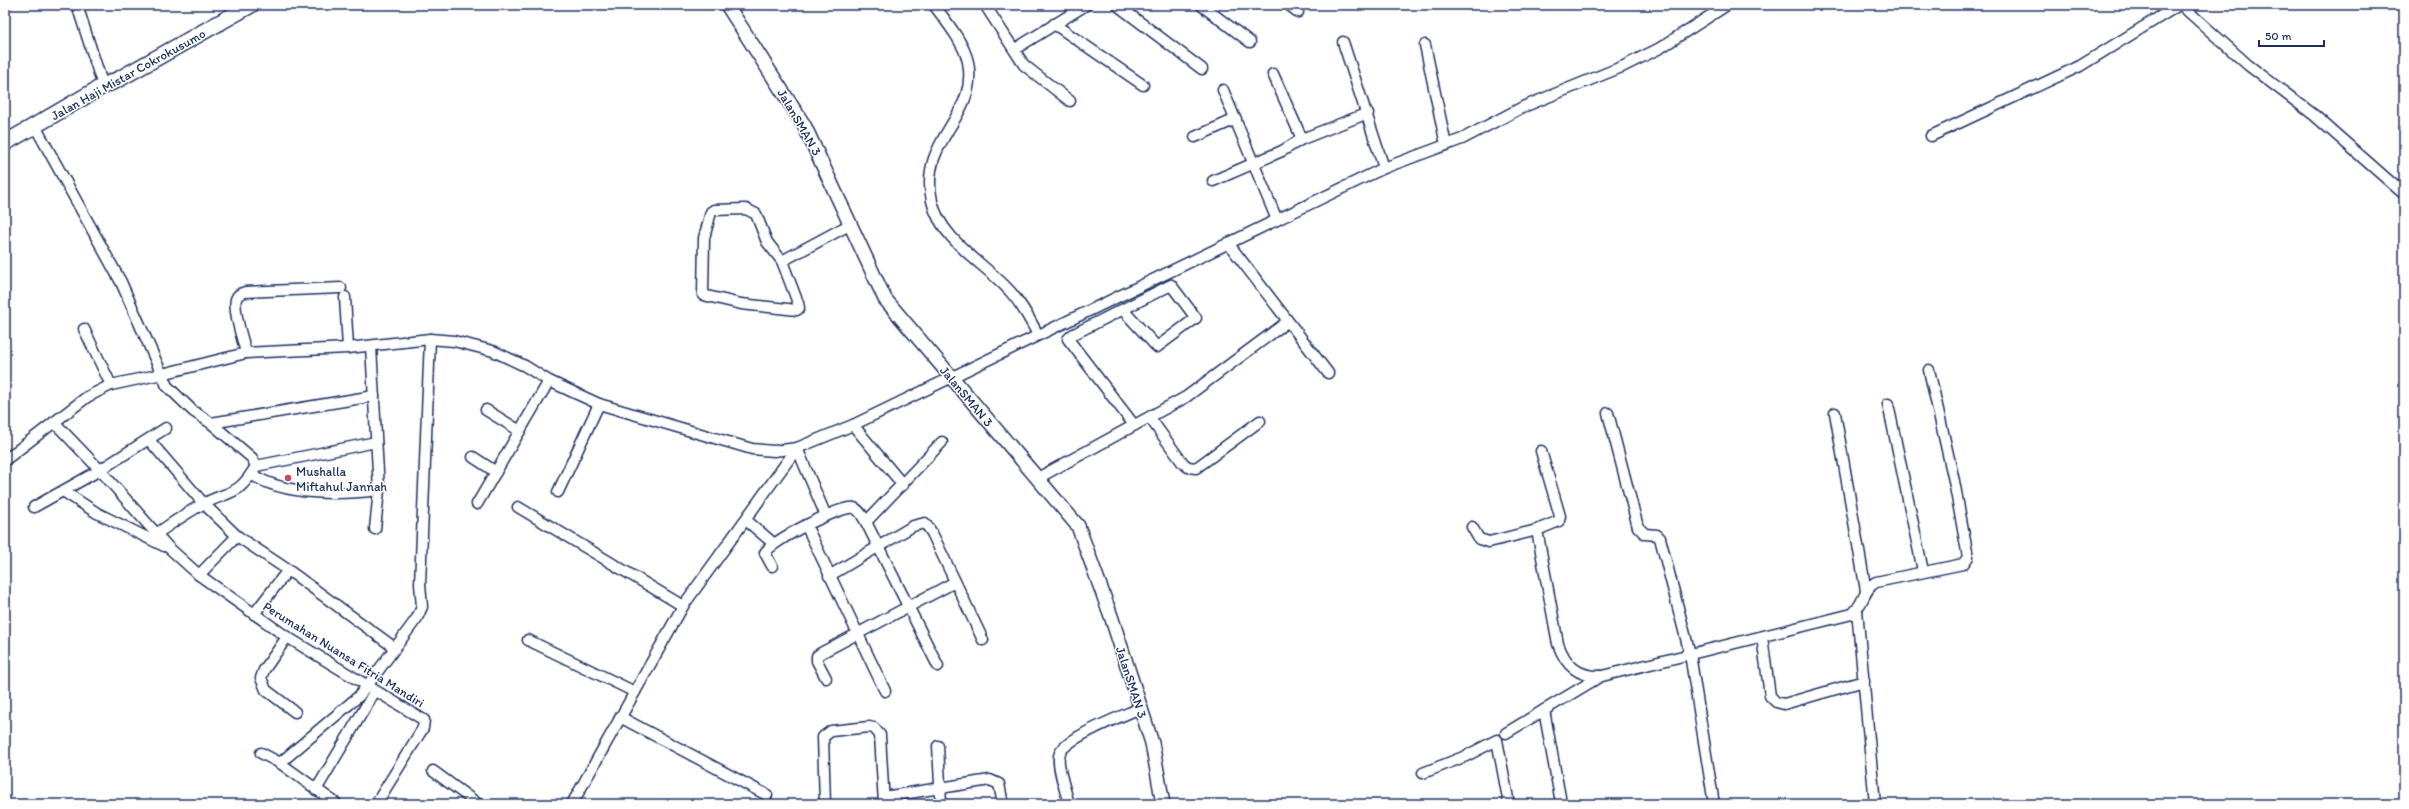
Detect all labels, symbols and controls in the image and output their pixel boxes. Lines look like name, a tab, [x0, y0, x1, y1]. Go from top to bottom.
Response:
scale bar	[2259, 22, 2324, 48]
street label: Jalan Haji Mistar Cokrokusumo	[48, 25, 208, 123]
text: 50 m	[2265, 29, 2291, 43]
street label: JalanSMAN 3	[774, 86, 825, 158]
street label: JalanSMAN 3	[937, 363, 996, 430]
place label: Mushalla Miftahul Jannah	[296, 464, 387, 494]
marker: Mushalla Miftahul Jannah	[283, 473, 293, 483]
street label: Perumahan Nuansa Fitria Mandiri	[260, 598, 427, 710]
street label: JalanSMAN 3	[1113, 644, 1150, 720]

